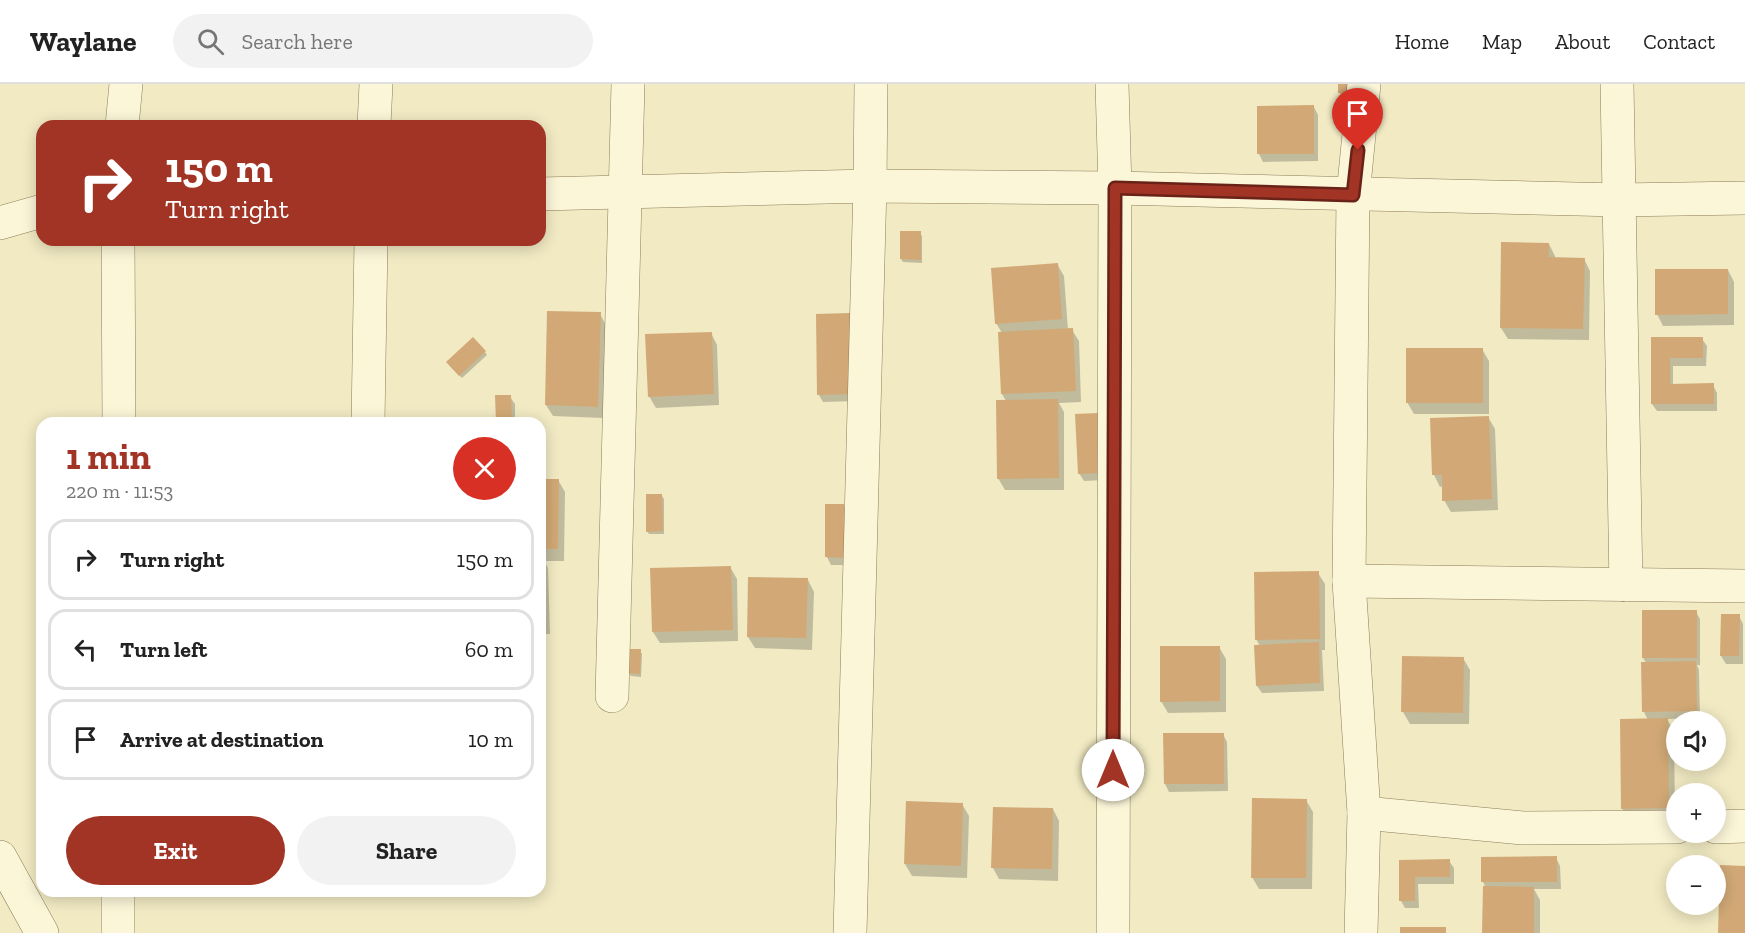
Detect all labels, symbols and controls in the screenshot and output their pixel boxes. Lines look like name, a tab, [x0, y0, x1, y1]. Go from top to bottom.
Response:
search box	[173, 14, 593, 68]
text: Waylane	[30, 25, 137, 58]
icon: search	[194, 25, 227, 58]
text: Search here	[242, 28, 353, 55]
text: Home	[1395, 29, 1449, 54]
text: Map	[1482, 29, 1522, 54]
text: About	[1555, 29, 1610, 54]
text: Contact	[1643, 29, 1715, 54]
pin	[1332, 88, 1383, 150]
icon: arrive	[1341, 97, 1374, 130]
text: 150 m	[165, 142, 273, 193]
icon: right	[66, 144, 144, 222]
text: Turn right	[165, 193, 289, 225]
text: 1 min	[66, 435, 151, 478]
button: close	[453, 437, 516, 500]
text: 220 m · 11:53	[66, 479, 173, 503]
icon: right	[69, 543, 102, 576]
text: Turn right	[120, 546, 224, 573]
text: 150 m	[457, 546, 513, 573]
icon: left	[69, 633, 102, 666]
text: Turn left	[120, 636, 207, 663]
text: 60 m	[465, 636, 513, 663]
map controls	[1666, 711, 1726, 915]
button: sound	[1666, 711, 1726, 771]
icon: arrive	[69, 723, 102, 756]
text: Arrive at destination	[120, 726, 323, 753]
text: 10 m	[468, 726, 513, 753]
position arrow	[1081, 738, 1145, 802]
button: +	[1666, 783, 1726, 843]
button: Exit	[66, 816, 285, 885]
button: Share	[297, 816, 516, 885]
button: −	[1666, 855, 1726, 915]

